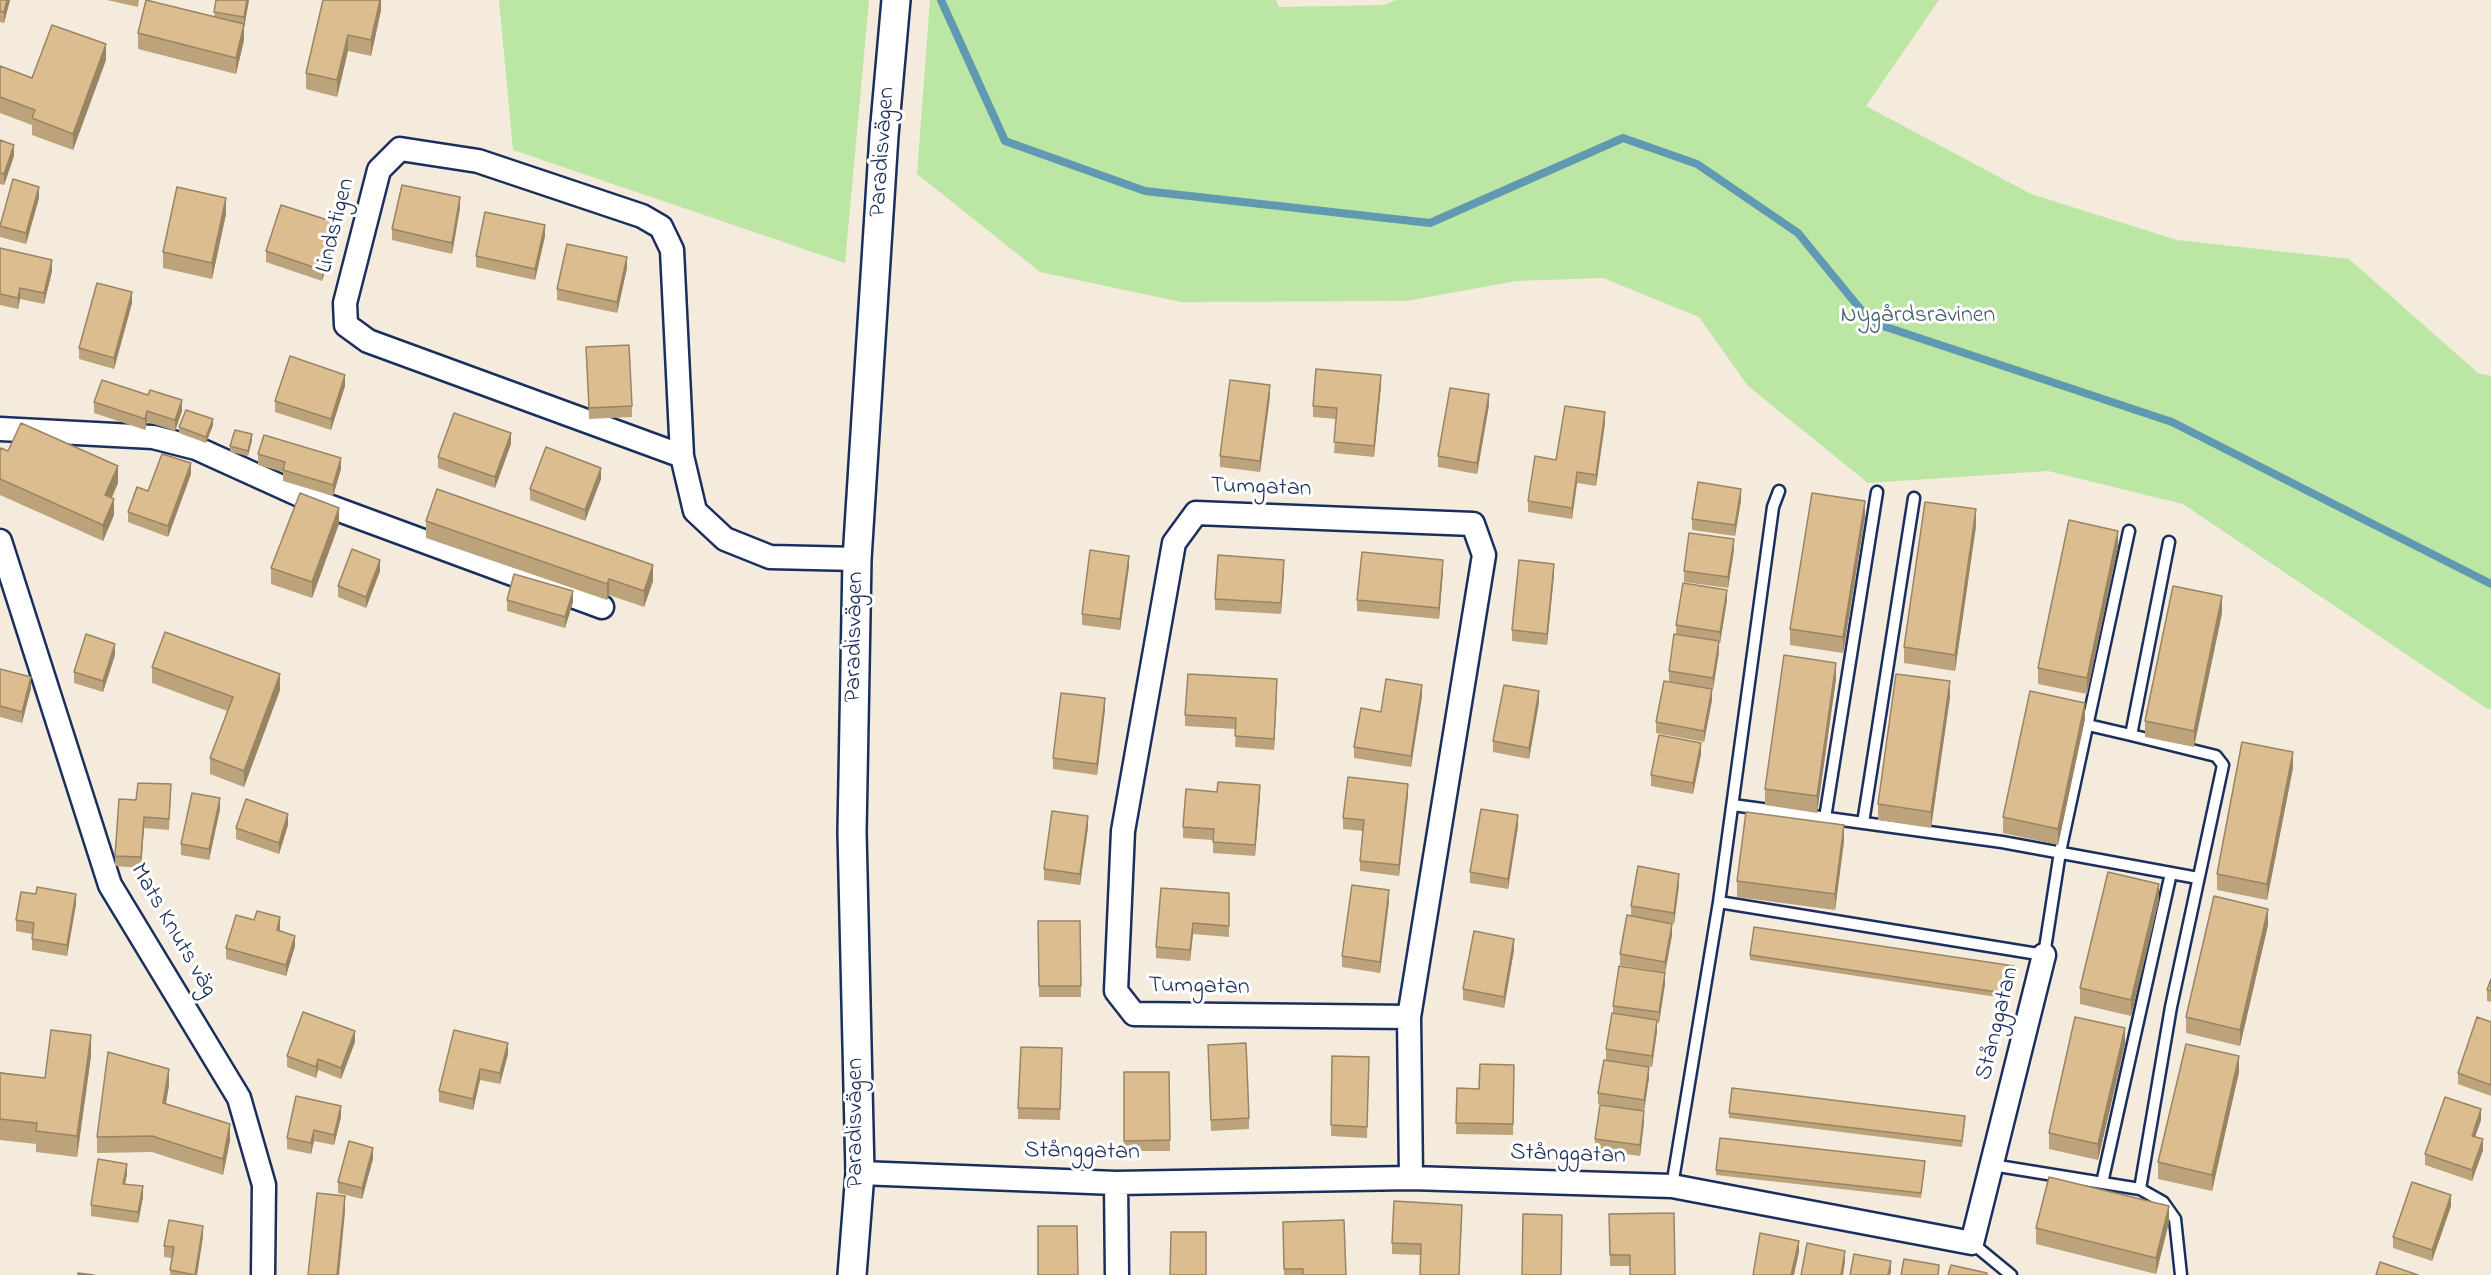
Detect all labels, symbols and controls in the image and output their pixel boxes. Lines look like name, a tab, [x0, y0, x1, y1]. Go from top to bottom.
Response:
street label: Paradisvägen	[865, 86, 903, 218]
street label: Lindstigen	[311, 176, 363, 276]
park label: Nygårdsravinen	[1841, 303, 1995, 331]
street label: Tumgatan	[1210, 473, 1312, 505]
street label: Paradisvägen	[840, 571, 872, 703]
street label: Mats Knuts väg	[122, 859, 222, 1003]
street label: Stånggatan	[1971, 964, 2027, 1084]
street label: Tumgatan	[1148, 973, 1250, 1003]
street label: Paradisvägen	[843, 1058, 871, 1188]
street label: Stånggatan	[1024, 1138, 1140, 1168]
street label: Stånggatan	[1510, 1140, 1626, 1172]

